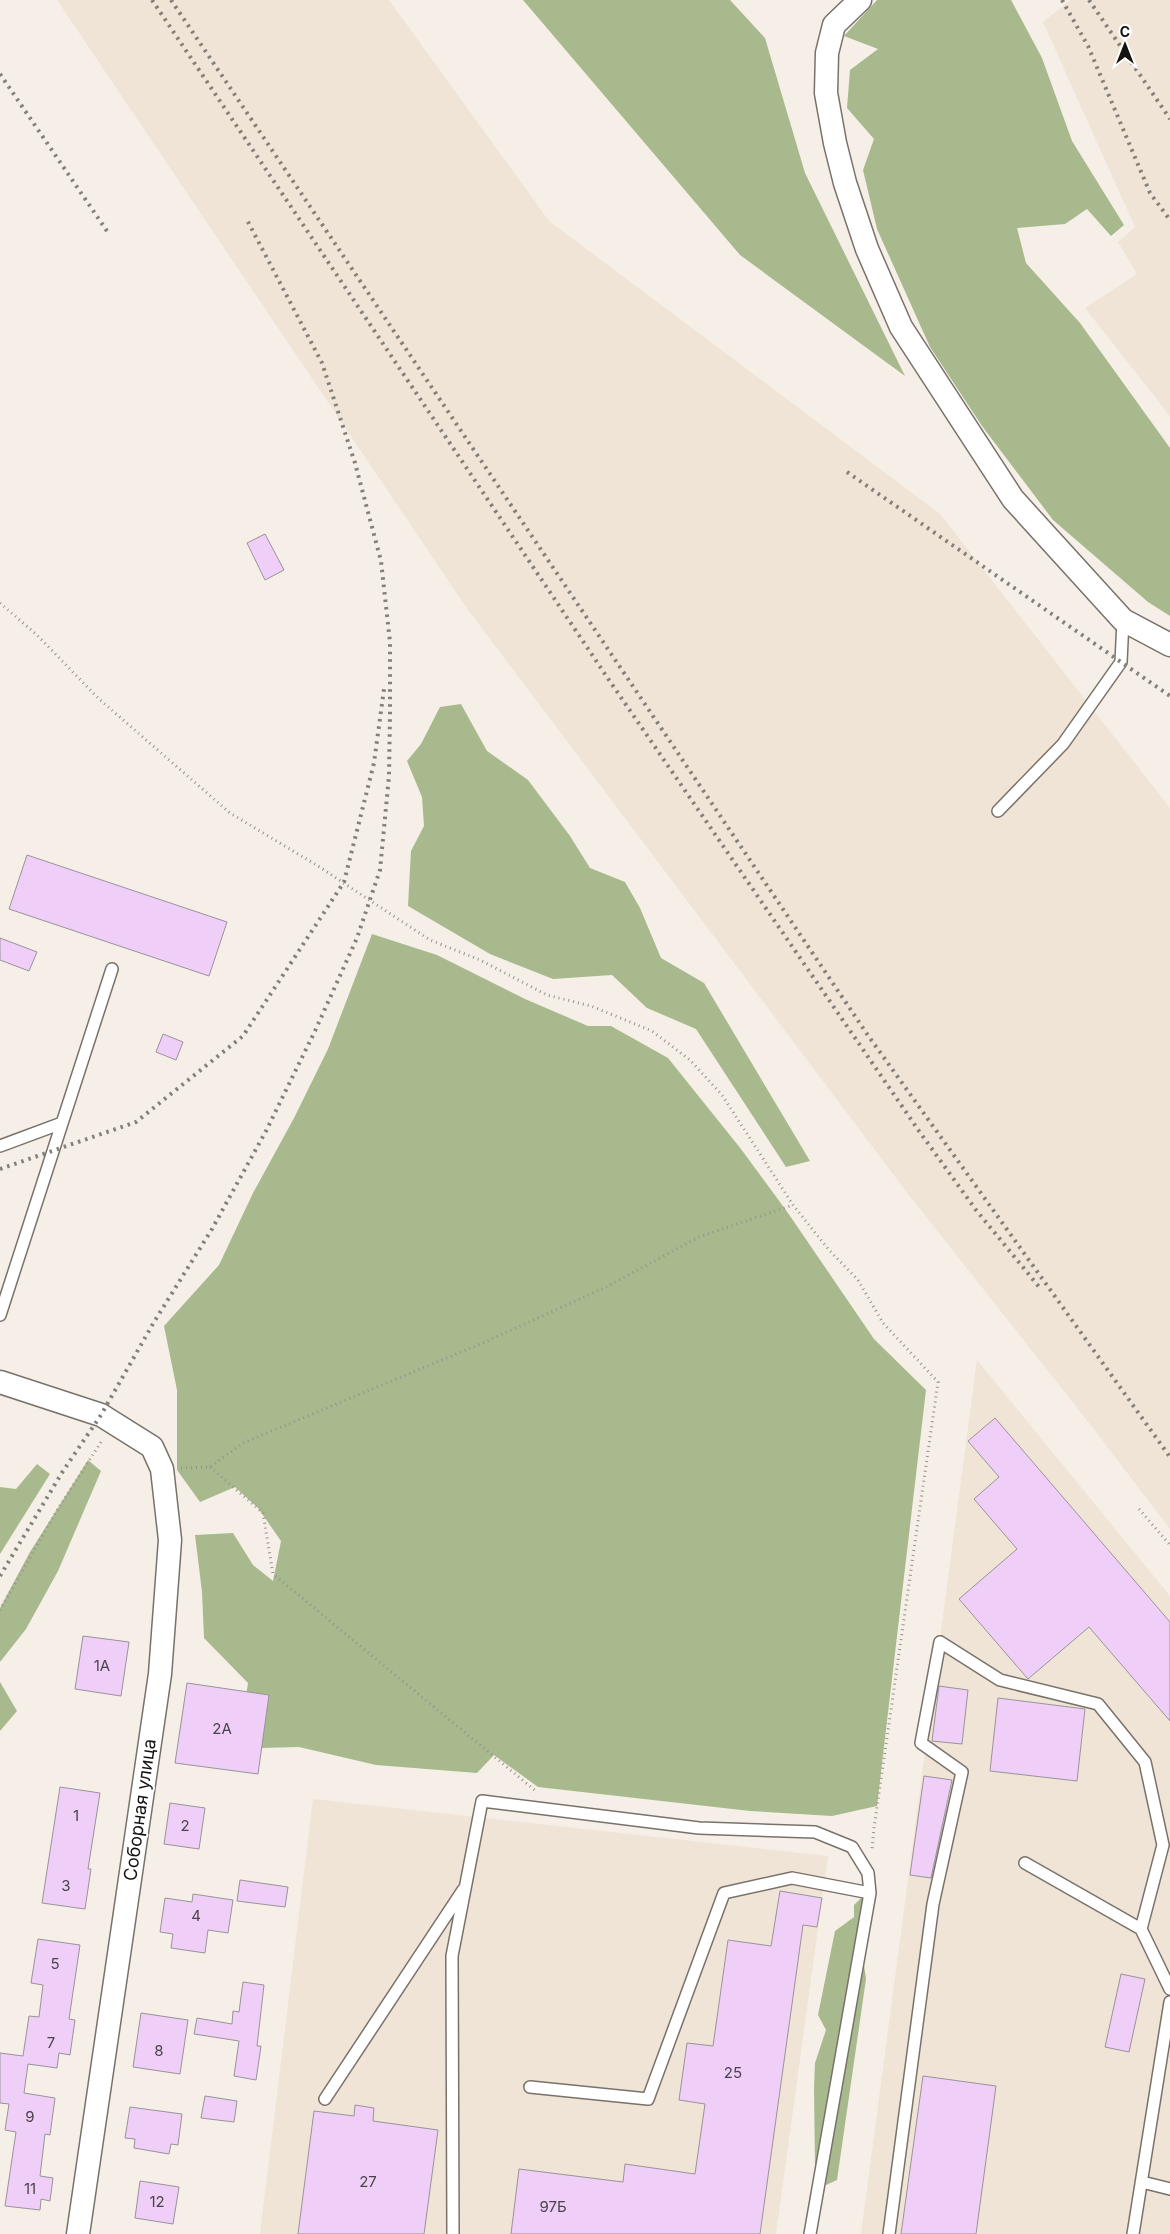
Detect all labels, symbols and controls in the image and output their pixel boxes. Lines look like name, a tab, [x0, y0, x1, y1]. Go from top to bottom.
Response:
north arrow	[1100, 20, 1150, 70]
text: С	[1120, 23, 1130, 40]
house number: 1А	[94, 1656, 110, 1675]
house number: 2А	[212, 1719, 232, 1738]
street label: Соборная улица	[119, 1737, 160, 1882]
house number: 1	[73, 1806, 79, 1825]
house number: 2	[180, 1816, 190, 1835]
house number: 3	[61, 1876, 71, 1895]
house number: 4	[191, 1906, 201, 1925]
house number: 5	[50, 1954, 60, 1973]
house number: 7	[47, 2033, 55, 2052]
house number: 8	[154, 2041, 164, 2060]
house number: 25	[724, 2063, 742, 2082]
house number: 9	[25, 2107, 35, 2126]
house number: 27	[359, 2172, 377, 2191]
house number: 11	[24, 2179, 36, 2198]
house number: 12	[149, 2192, 165, 2211]
house number: 97Б	[539, 2197, 567, 2216]

